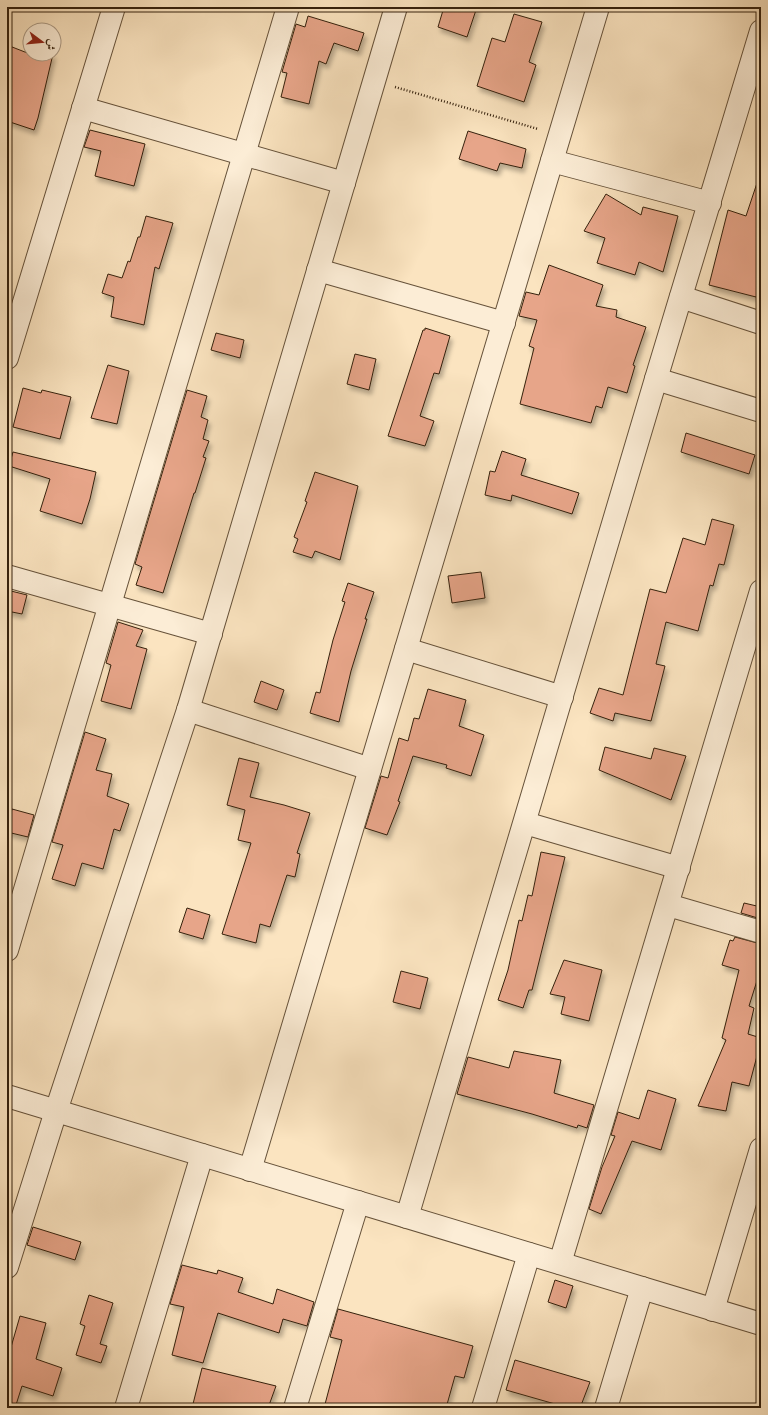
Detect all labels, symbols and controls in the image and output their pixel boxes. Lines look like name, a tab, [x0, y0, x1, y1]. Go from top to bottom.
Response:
north arrow	[22, 22, 62, 62]
text: ش	[42, 37, 59, 52]

